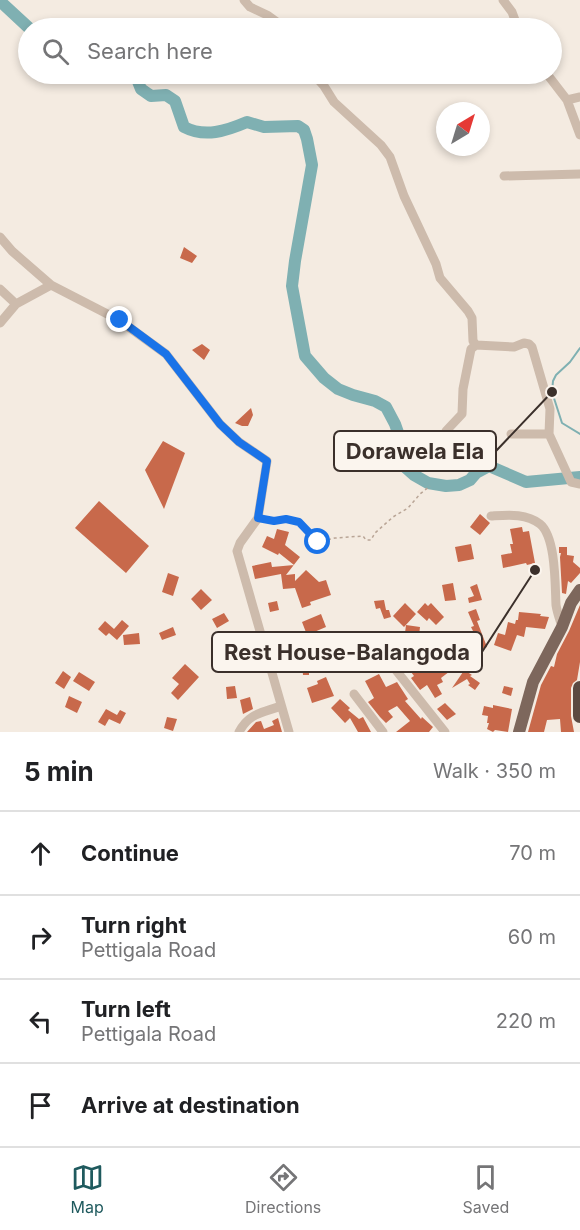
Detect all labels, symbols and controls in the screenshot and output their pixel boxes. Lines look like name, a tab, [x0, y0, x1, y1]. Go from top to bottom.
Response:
search box	[18, 18, 562, 84]
icon: search	[39, 35, 72, 68]
text: Search here	[87, 38, 213, 64]
north arrow	[436, 102, 490, 156]
route end	[106, 306, 132, 332]
callout: Dorawela Ela	[334, 431, 496, 471]
text: Dorawela Ela	[346, 438, 484, 464]
route start	[304, 528, 330, 554]
callout: Rest House-Balangoda	[212, 632, 482, 672]
text: Rest House-Balangoda	[224, 639, 470, 665]
text: 5 min	[24, 756, 94, 787]
text: Walk · 350 m	[433, 759, 556, 783]
icon: ahead	[24, 837, 57, 870]
text: Continue	[81, 840, 179, 866]
text: 70 m	[509, 841, 556, 865]
text: Turn right	[81, 912, 187, 938]
icon: right	[24, 921, 57, 954]
text: 60 m	[508, 925, 556, 949]
text: Pettigala Road	[81, 938, 216, 962]
text: Turn left	[81, 996, 171, 1022]
icon: left	[24, 1005, 57, 1038]
text: 220 m	[496, 1009, 556, 1033]
text: Pettigala Road	[81, 1022, 216, 1046]
icon: arrive	[24, 1089, 57, 1122]
text: Arrive at destination	[81, 1092, 300, 1118]
tab: Map	[71, 1161, 104, 1217]
tab: Directions	[245, 1161, 321, 1217]
tab: Saved	[463, 1161, 509, 1217]

